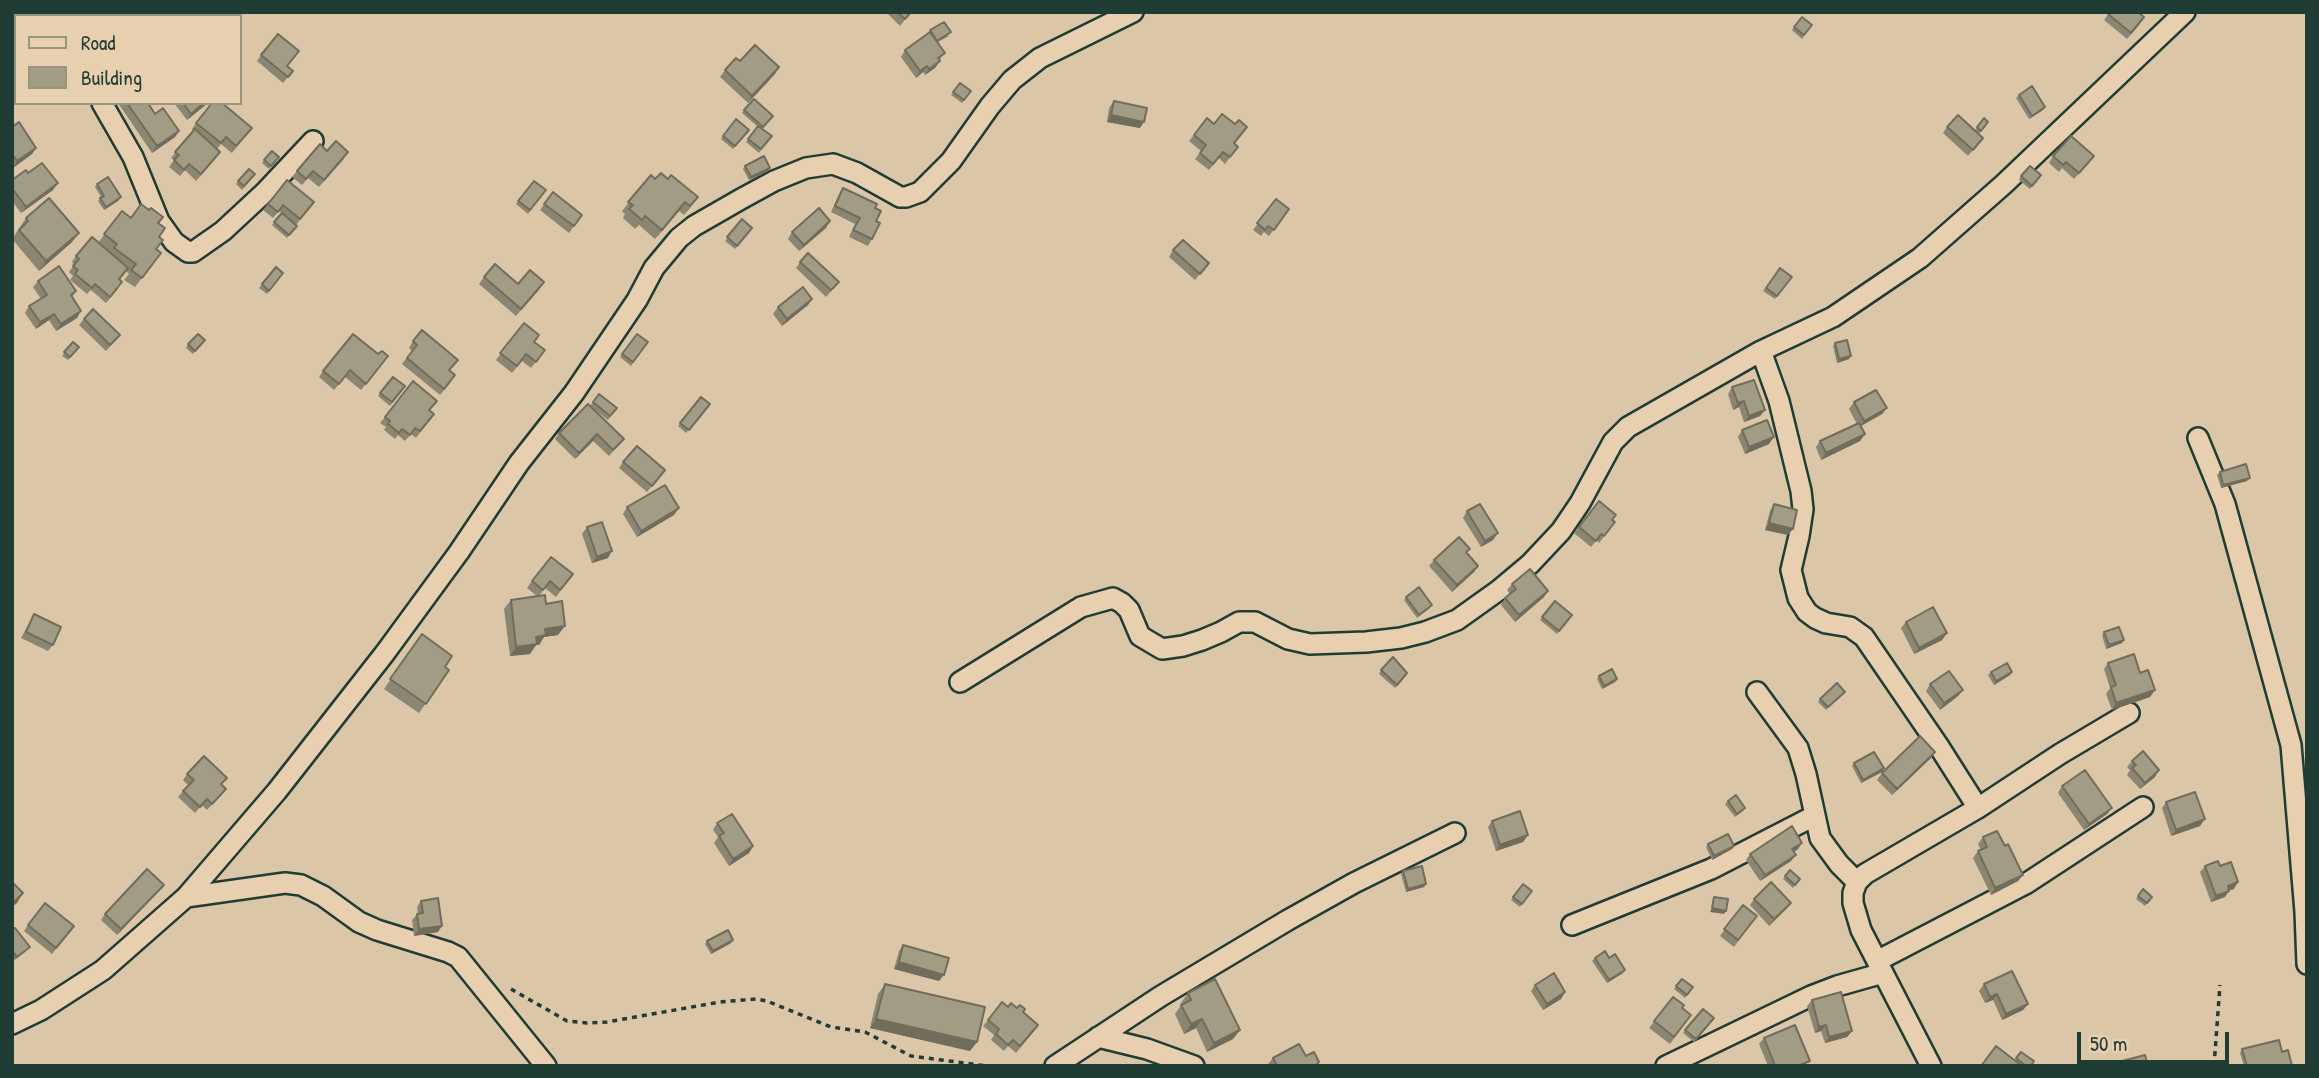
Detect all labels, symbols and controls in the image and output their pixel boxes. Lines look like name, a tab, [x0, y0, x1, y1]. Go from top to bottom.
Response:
legend	[14, 14, 242, 105]
text: Road	[81, 28, 115, 57]
text: Building	[81, 63, 142, 92]
scale bar	[2081, 1018, 2233, 1062]
text: 50 m	[2090, 1029, 2127, 1058]

